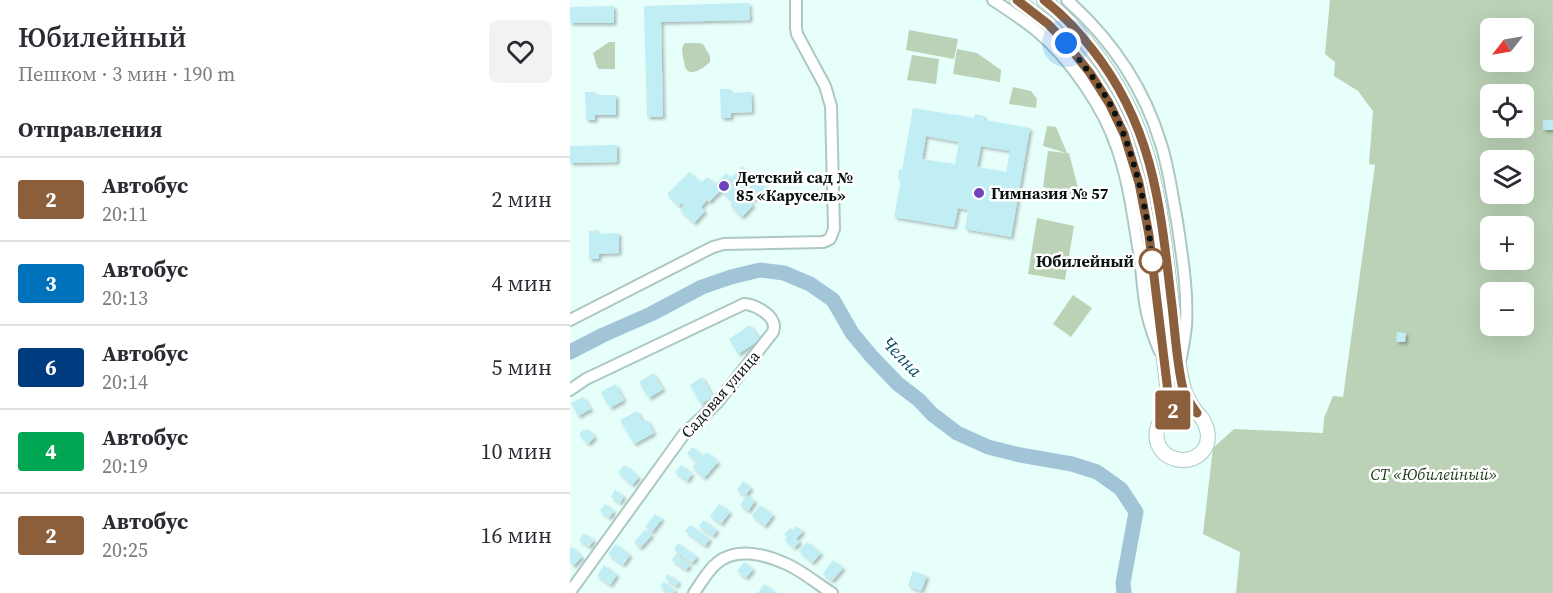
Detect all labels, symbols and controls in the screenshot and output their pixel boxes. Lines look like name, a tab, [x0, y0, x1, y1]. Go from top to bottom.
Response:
text: Юбилейный	[18, 18, 186, 56]
north arrow	[1480, 18, 1534, 72]
map controls	[1480, 18, 1534, 336]
button: heart	[489, 20, 552, 83]
your location	[1051, 28, 1081, 58]
text: Пешком · 3 мин · 190 m	[18, 60, 235, 88]
button: locate	[1480, 84, 1534, 138]
text: Отправления	[18, 114, 162, 144]
button: layers	[1480, 150, 1534, 204]
place label: Детский сад № 85 «Карусель»	[736, 166, 853, 206]
text: Автобус	[102, 170, 188, 200]
marker: Детский сад № 85 «Карусель»	[717, 179, 731, 193]
place label: Гимназия № 57	[991, 182, 1109, 204]
text: 2 мин	[491, 184, 552, 214]
text: 2	[45, 185, 57, 214]
marker: Гимназия № 57	[972, 186, 986, 200]
text: 20:11	[102, 200, 148, 228]
button: +	[1480, 216, 1534, 270]
marker: Юбилейный	[1139, 248, 1165, 274]
place label: Юбилейный	[1036, 250, 1134, 272]
text: Автобус	[102, 254, 188, 284]
text: 4 мин	[491, 268, 552, 298]
text: 3	[45, 269, 57, 298]
button: −	[1480, 282, 1534, 336]
text: 20:13	[102, 284, 148, 312]
water label: Челна	[877, 331, 928, 383]
text: Автобус	[102, 338, 188, 368]
street label: Садовая улица	[676, 345, 765, 443]
text: 5 мин	[491, 352, 552, 382]
text: 6	[45, 353, 57, 382]
text: 20:14	[102, 368, 148, 396]
line badge: 2	[1154, 390, 1192, 430]
text: 2	[1167, 396, 1179, 425]
text: Автобус	[102, 422, 188, 452]
text: 10 мин	[480, 436, 552, 466]
text: 4	[45, 437, 57, 466]
text: 20:19	[102, 452, 148, 480]
park label: СТ «Юбилейный»	[1371, 463, 1497, 485]
text: Автобус	[102, 506, 188, 536]
text: 16 мин	[480, 520, 552, 550]
text: 2	[45, 521, 57, 550]
text: 20:25	[102, 536, 148, 564]

